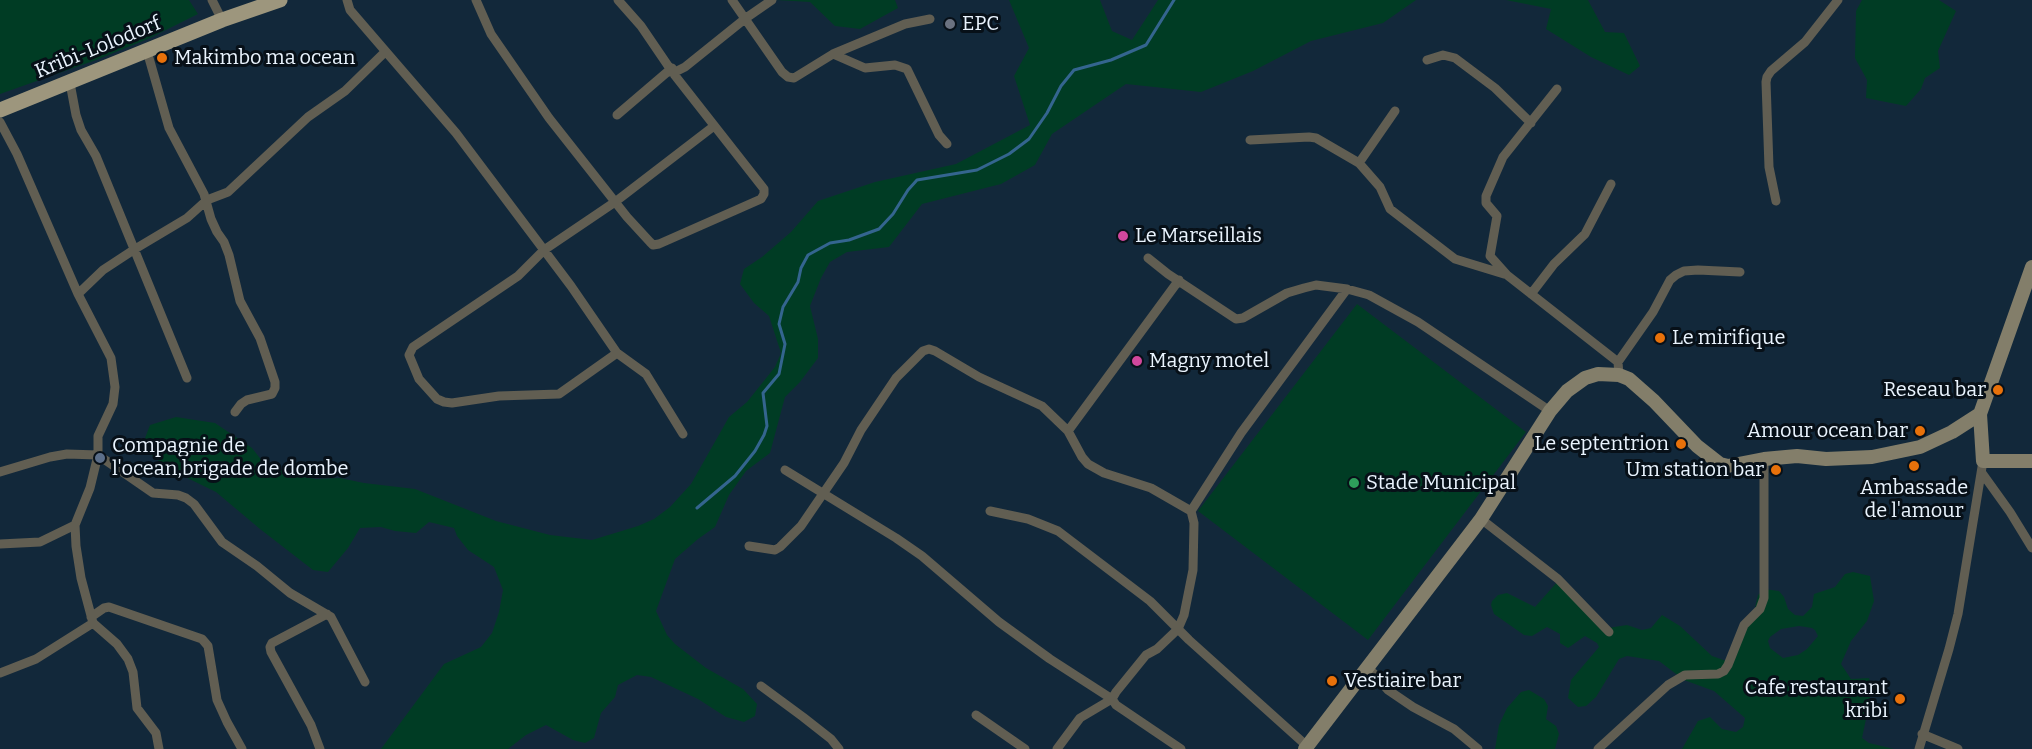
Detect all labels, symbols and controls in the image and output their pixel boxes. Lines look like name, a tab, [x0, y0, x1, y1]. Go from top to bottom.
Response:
street label: Kribi-Lolodorf	[32, 12, 164, 84]
place label: EPC	[962, 12, 999, 36]
marker: EPC	[943, 17, 957, 31]
place label: Makimbo ma ocean	[174, 46, 356, 70]
marker: Makimbo ma ocean	[155, 51, 169, 65]
place label: Le Marseillais	[1135, 224, 1262, 248]
marker: Le Marseillais	[1116, 229, 1130, 243]
place label: Le mirifique	[1672, 326, 1785, 350]
marker: Le mirifique	[1653, 331, 1667, 345]
place label: Magny motel	[1149, 349, 1269, 373]
marker: Magny motel	[1130, 354, 1144, 368]
place label: Reseau bar	[1883, 378, 1986, 402]
marker: Reseau bar	[1991, 383, 2005, 397]
place label: Amour ocean bar	[1747, 419, 1908, 443]
marker: Amour ocean bar	[1913, 424, 1927, 438]
place label: Le septentrion	[1534, 432, 1669, 456]
place label: Compagnie de l'ocean,brigade de dombe	[112, 434, 349, 481]
marker: Le septentrion	[1674, 437, 1688, 451]
marker: Compagnie de l'ocean,brigade de dombe	[93, 451, 107, 465]
place label: Um station bar	[1626, 458, 1764, 482]
marker: Ambassade de l'amour	[1907, 459, 1921, 473]
marker: Um station bar	[1769, 463, 1783, 477]
place label: Stade Municipal	[1366, 471, 1516, 495]
marker: Stade Municipal	[1347, 476, 1361, 490]
place label: Ambassade de l'amour	[1860, 476, 1968, 523]
place label: Vestiaire bar	[1344, 669, 1461, 693]
marker: Vestiaire bar	[1325, 674, 1339, 688]
place label: Cafe restaurant kribi	[1745, 676, 1888, 723]
marker: Cafe restaurant kribi	[1893, 692, 1907, 706]

